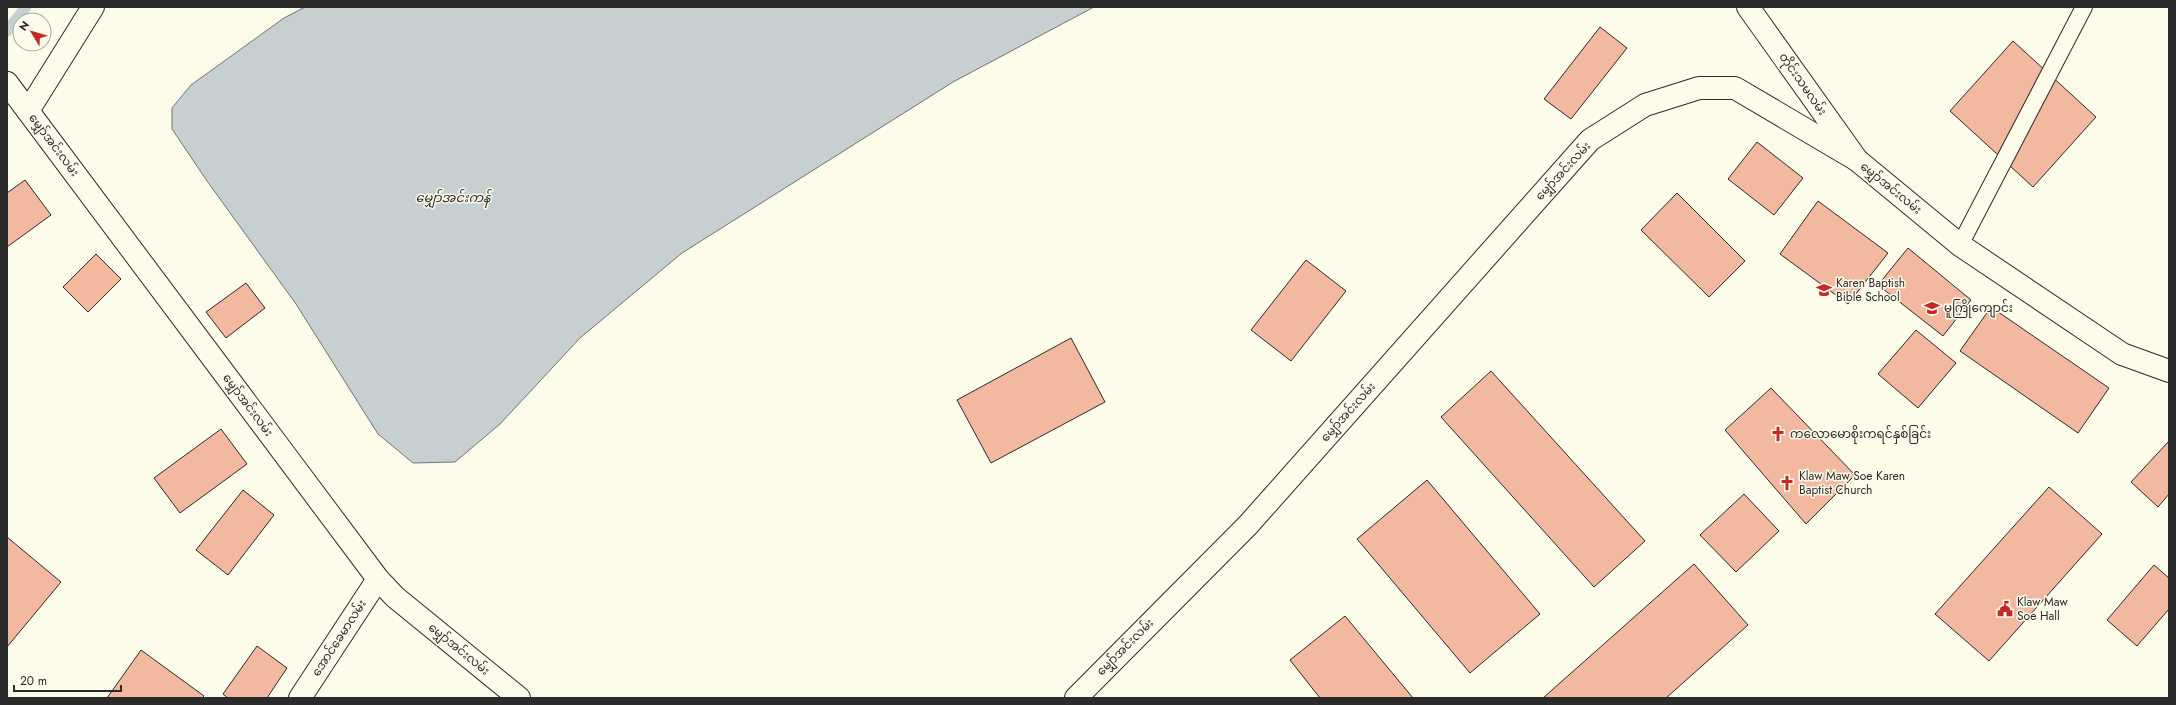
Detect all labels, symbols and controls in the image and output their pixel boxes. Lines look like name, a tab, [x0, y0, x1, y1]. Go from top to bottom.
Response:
north arrow	[12, 12, 52, 52]
text: N	[15, 17, 33, 34]
street label: တိုင်းသမလမ်း	[1774, 49, 1831, 120]
street label: မျှော်အင်းလမ်း	[24, 110, 84, 181]
street label: မျှော်အင်းလမ်း	[1531, 138, 1596, 205]
street label: မျှော်အင်းလမ်း	[1856, 158, 1926, 219]
water label: မျှော်အင်းကန်	[416, 188, 493, 209]
place label: Karen Baptish Bible School	[1836, 274, 1905, 306]
school or university icon: Karen Baptish Bible School	[1815, 281, 1833, 299]
school or university icon: မူကြိုကျောင်း	[1923, 299, 1941, 317]
place label: မူကြိုကျောင်း	[1944, 299, 2013, 318]
street label: မျှော်အင်းလမ်း	[218, 370, 278, 441]
street label: မျှော်အင်းလမ်း	[1316, 378, 1380, 446]
church icon: ကလောမောစိုးကရင်နှစ်ခြင်း	[1769, 425, 1787, 443]
place label: ကလောမောစိုးကရင်နှစ်ခြင်း	[1790, 425, 1931, 444]
place label: Klaw Maw Soe Karen Baptist Church	[1799, 467, 1905, 499]
church icon: Klaw Maw Soe Karen Baptist Church	[1778, 474, 1796, 492]
place label: Klaw Maw Soe Hall	[2017, 593, 2068, 625]
street label: အောင်ခေမာလမ်း	[307, 596, 371, 680]
public building icon: Klaw Maw Soe Hall	[1996, 600, 2014, 618]
street label: မျှော်အင်းလမ်း	[1092, 614, 1158, 680]
street label: မျှော်အင်းလမ်း	[424, 619, 494, 680]
scale bar	[14, 667, 121, 693]
text: 20 m	[20, 672, 47, 690]

